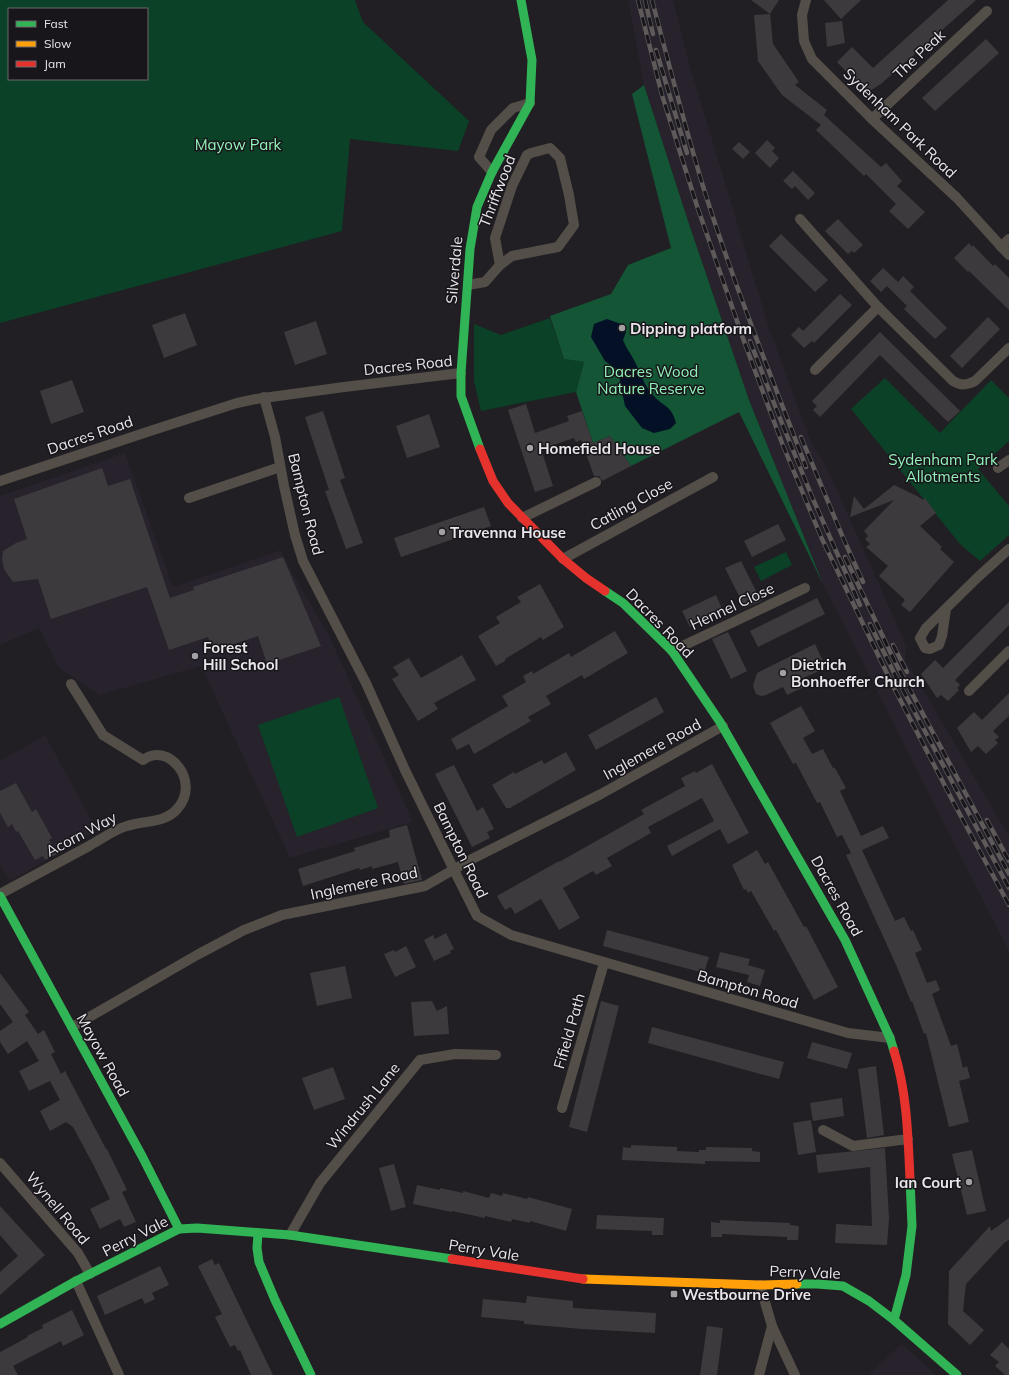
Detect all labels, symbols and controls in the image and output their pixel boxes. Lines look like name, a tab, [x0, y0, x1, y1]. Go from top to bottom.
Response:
legend	[8, 8, 148, 80]
text: Fast	[44, 16, 68, 31]
street label: The Peak	[889, 25, 949, 83]
text: Slow	[44, 36, 72, 51]
text: Jam	[44, 56, 66, 71]
street label: Sydenham Park Road	[839, 64, 961, 182]
park label: Mayow Park	[195, 135, 282, 154]
street label: Thriffwood	[475, 152, 519, 230]
street label: Silverdale	[442, 236, 466, 304]
place label: Dipping platform	[630, 319, 752, 338]
marker: Dipping platform	[617, 323, 627, 333]
street label: Dacres Road	[363, 351, 453, 379]
park label: Dacres Wood Nature Reserve	[597, 362, 705, 398]
street label: Dacres Road	[45, 411, 135, 459]
place label: Homefield House	[538, 439, 660, 458]
marker: Homefield House	[525, 443, 535, 453]
park label: Sydenham Park Allotments	[888, 450, 998, 486]
street label: Bampton Road	[284, 451, 328, 557]
street label: Catling Close	[587, 474, 675, 534]
place label: Travenna House	[450, 523, 566, 542]
marker: Travenna House	[437, 527, 447, 537]
street label: Hennel Close	[687, 578, 777, 634]
street label: Dacres Road	[622, 584, 698, 662]
place label: Forest Hill School	[203, 638, 278, 674]
marker: Forest Hill School	[190, 651, 200, 661]
place label: Dietrich Bonhoeffer Church	[791, 655, 925, 691]
marker: Dietrich Bonhoeffer Church	[778, 668, 788, 678]
street label: Inglemere Road	[600, 714, 704, 784]
street label: Bampton Road	[430, 799, 492, 901]
street label: Acorn Way	[42, 807, 120, 861]
street label: Dacres Road	[807, 852, 867, 940]
street label: Inglemere Road	[309, 862, 419, 904]
street label: Bampton Road	[695, 965, 801, 1013]
street label: Fifield Path	[549, 991, 589, 1071]
street label: Mayow Road	[72, 1010, 134, 1100]
street label: Windrush Lane	[322, 1059, 404, 1153]
street label: Wynell Road	[22, 1168, 94, 1248]
place label: Ian Court	[895, 1173, 961, 1192]
marker: Ian Court	[964, 1177, 974, 1187]
street label: Perry Vale	[99, 1211, 171, 1261]
street label: Perry Vale	[447, 1235, 521, 1265]
street label: Perry Vale	[769, 1261, 841, 1283]
place label: Westbourne Drive	[682, 1285, 811, 1304]
marker: Westbourne Drive	[669, 1289, 679, 1299]

